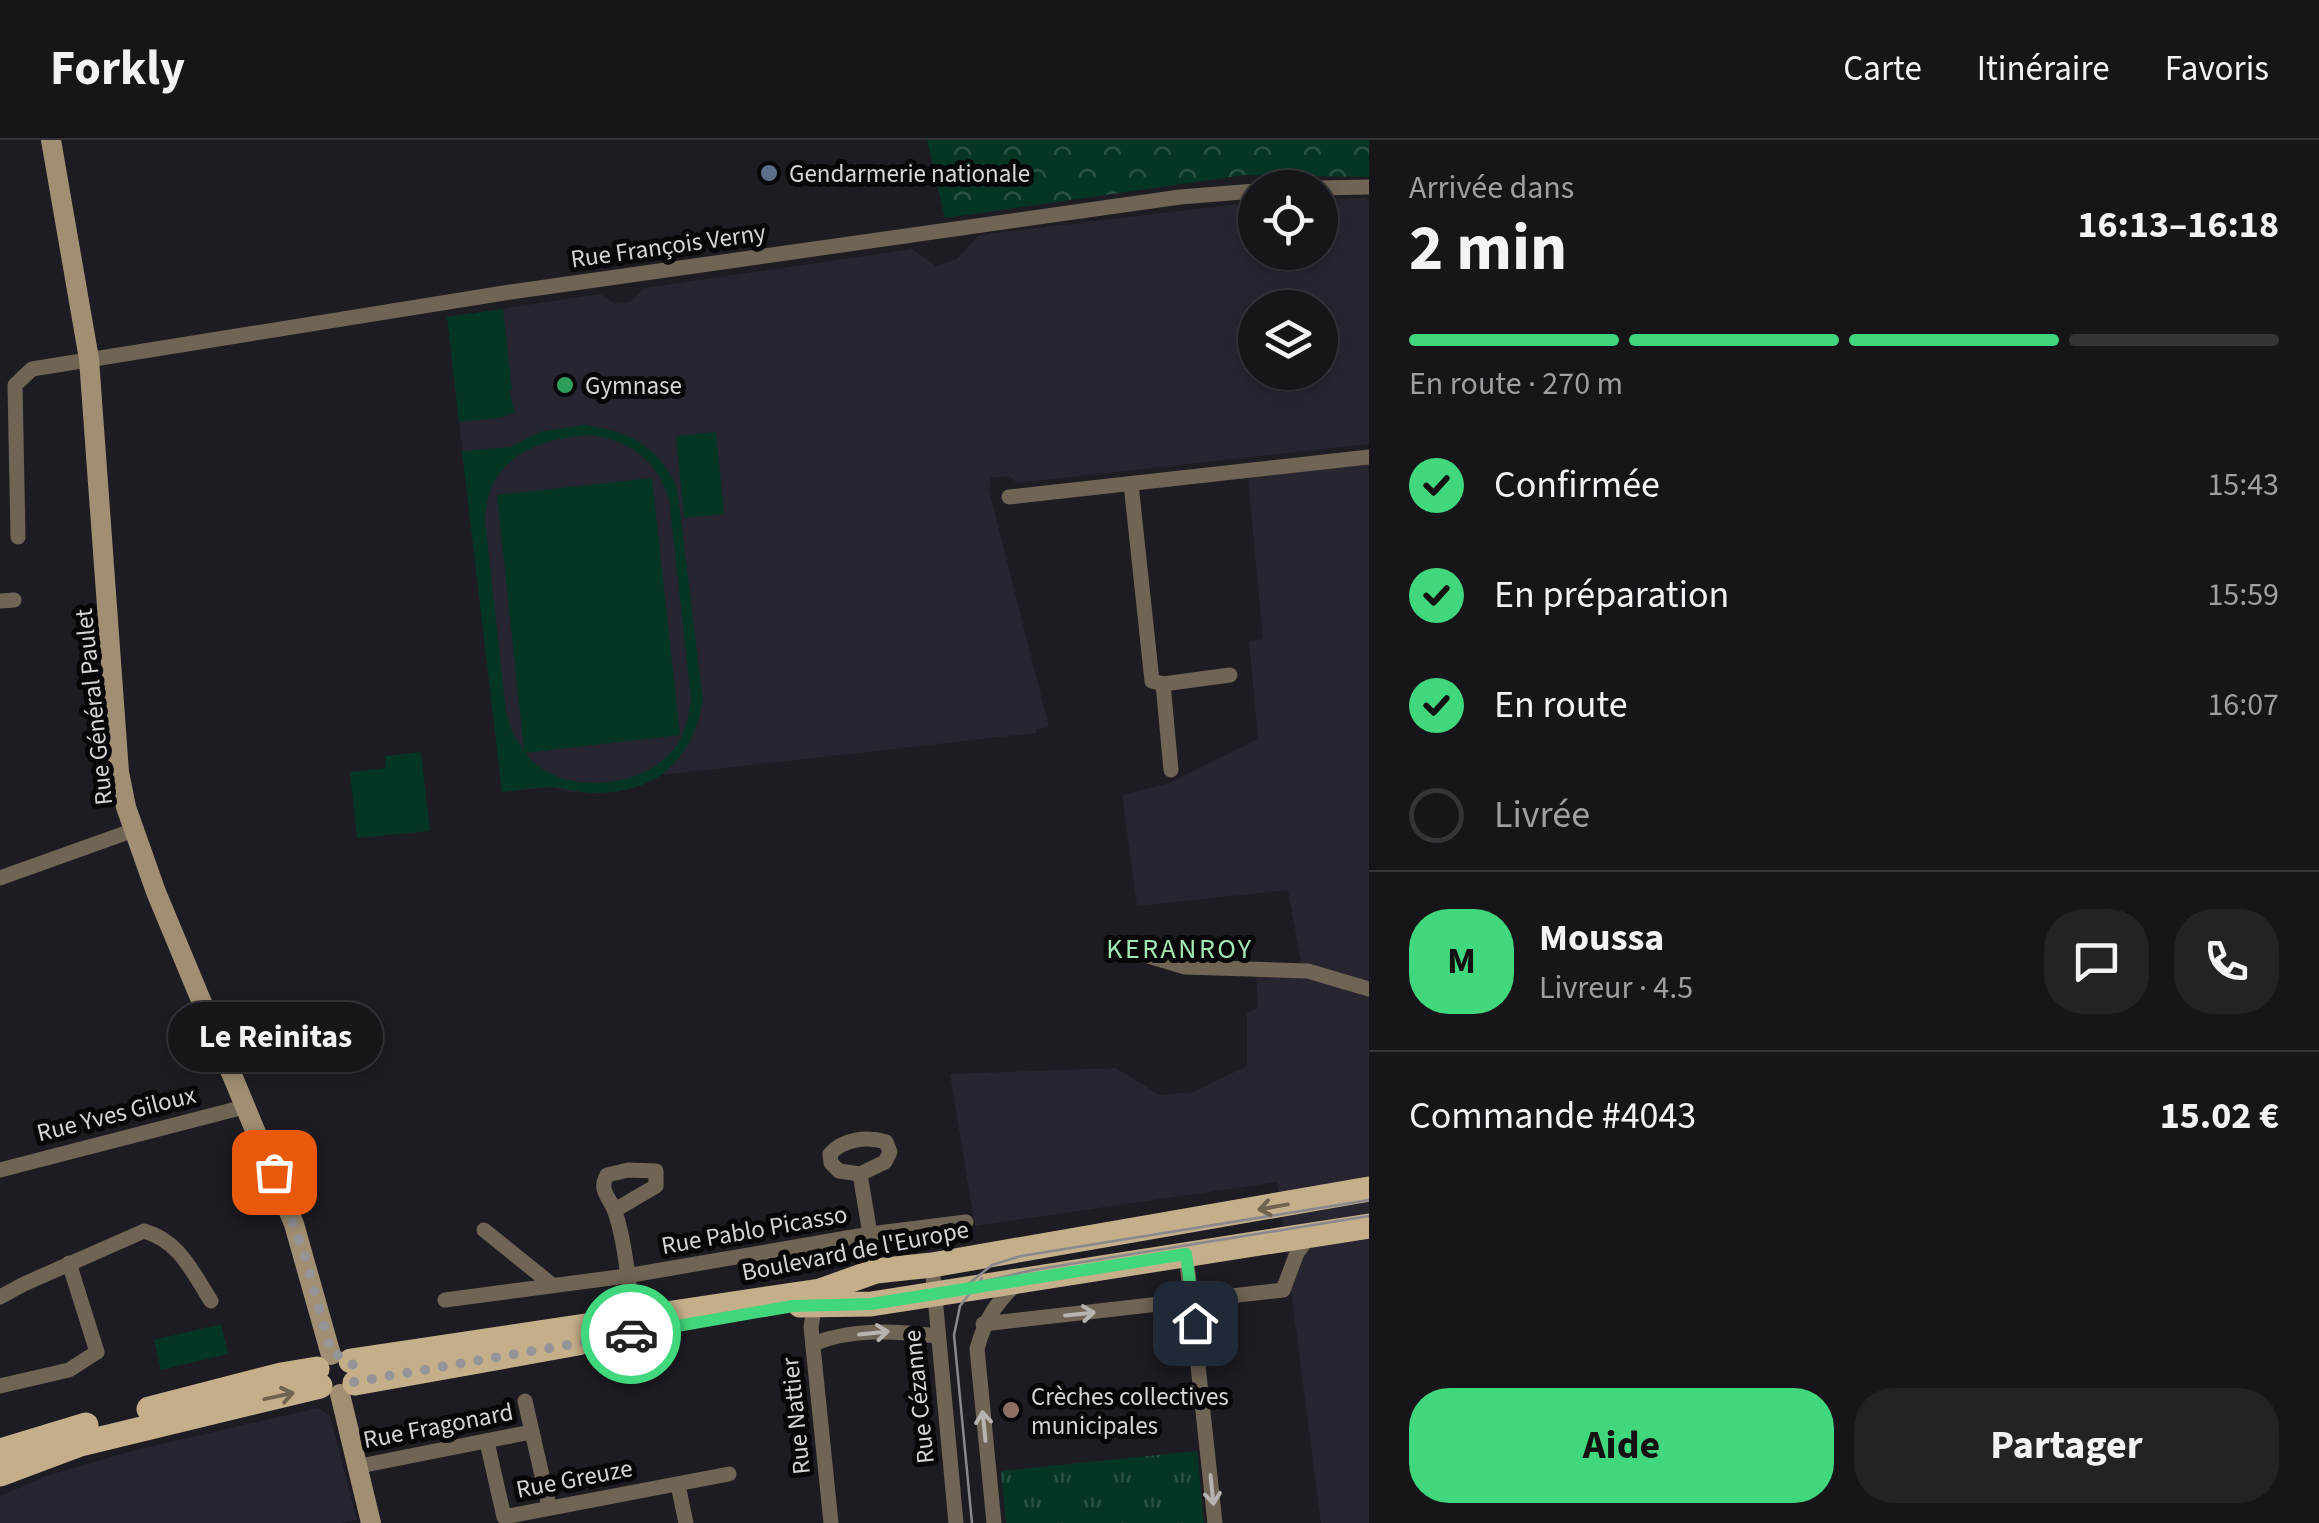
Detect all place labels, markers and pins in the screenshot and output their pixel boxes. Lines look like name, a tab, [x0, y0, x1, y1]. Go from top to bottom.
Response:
place label: Gendarmerie nationale	[789, 156, 1030, 192]
marker: Gendarmerie nationale	[758, 162, 780, 184]
place label: Gymnase	[585, 368, 682, 404]
marker: Gymnase	[554, 374, 576, 396]
callout: Le Reinitas	[166, 1002, 382, 1072]
pin	[232, 1130, 317, 1215]
pin	[1153, 1281, 1238, 1366]
place label: Crèches collectives municipales	[1031, 1379, 1229, 1444]
marker: Crèches collectives municipales	[1000, 1399, 1022, 1421]

